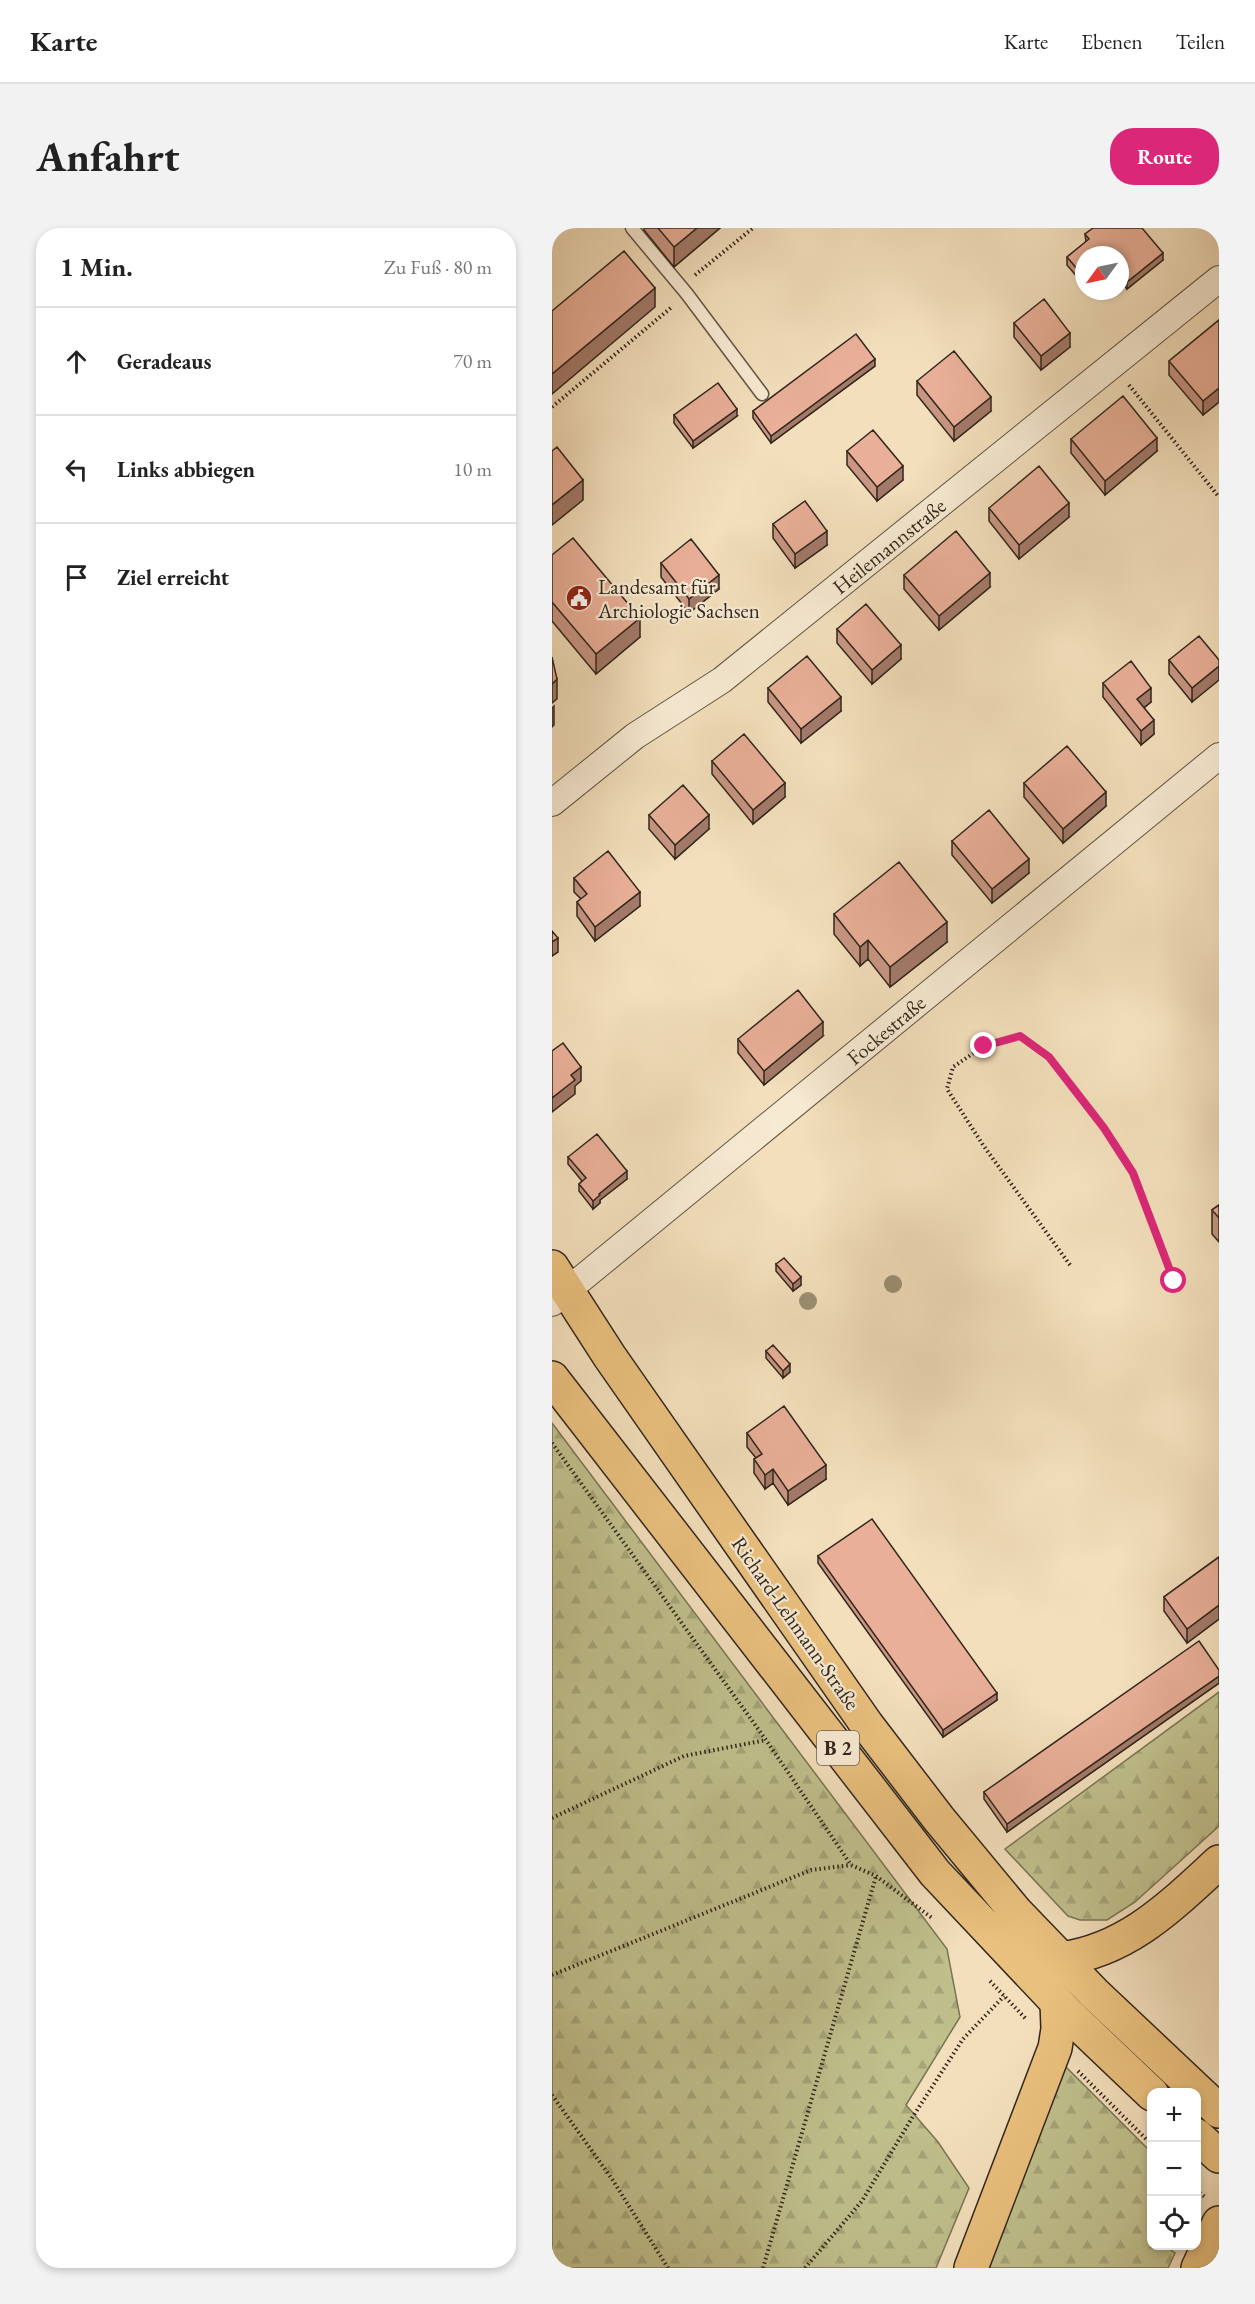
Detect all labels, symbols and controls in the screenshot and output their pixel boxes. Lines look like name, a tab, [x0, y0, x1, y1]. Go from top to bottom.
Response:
text: Karte	[30, 23, 97, 59]
text: Karte	[1004, 28, 1048, 55]
text: Ebenen	[1081, 28, 1142, 55]
text: Teilen	[1175, 28, 1225, 55]
button: Route	[1110, 128, 1219, 185]
text: Anfahrt	[36, 129, 179, 184]
north arrow	[1075, 246, 1129, 300]
text: 1 Min.	[60, 250, 133, 284]
text: Zu Fuß · 80 m	[384, 254, 492, 280]
icon: ahead	[60, 345, 93, 378]
text: Geradeaus	[117, 347, 211, 376]
text: 70 m	[453, 348, 492, 374]
icon: left	[60, 453, 93, 486]
text: Links abbiegen	[117, 455, 255, 484]
text: 10 m	[453, 456, 492, 482]
street label: Heilemannstraße	[827, 492, 951, 600]
icon: arrive	[60, 561, 93, 594]
text: Ziel erreicht	[117, 563, 229, 592]
place label: Landesamt für Archiologie Sachsen	[597, 573, 760, 624]
public building icon: Landesamt für Archiologie Sachsen	[564, 583, 594, 613]
street label: Fockestraße	[841, 989, 931, 1071]
route end	[970, 1032, 996, 1058]
route start	[1160, 1267, 1186, 1293]
street label: Richard-Lehmann-Straße	[726, 1531, 866, 1715]
road number: B 2	[817, 1731, 859, 1765]
map controls	[1147, 2088, 1201, 2250]
button: +	[1147, 2088, 1201, 2142]
button: −	[1147, 2142, 1201, 2196]
button: locate	[1147, 2196, 1201, 2250]

